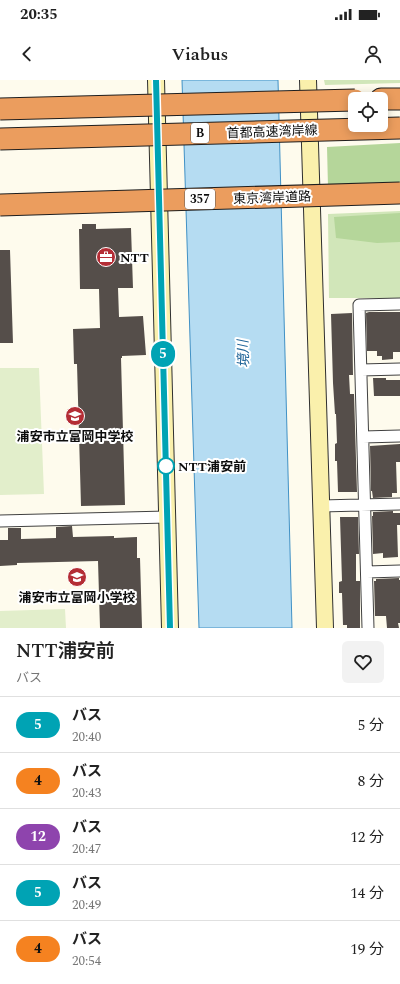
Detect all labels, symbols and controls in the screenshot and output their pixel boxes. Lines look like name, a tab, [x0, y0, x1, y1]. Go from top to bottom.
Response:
text: 20:35	[20, 3, 58, 26]
text: Viabus	[172, 41, 228, 68]
icon: back	[16, 43, 38, 65]
icon: person	[362, 43, 384, 65]
map controls	[348, 92, 388, 132]
button: locate	[348, 92, 388, 132]
street label: 首都高速湾岸線	[226, 120, 318, 144]
road number: B	[191, 123, 209, 143]
street label: 東京湾岸道路	[233, 187, 311, 209]
road number: 357	[185, 189, 215, 209]
office icon: NTT	[95, 246, 117, 268]
place label: NTT	[120, 248, 149, 268]
water label: 境川	[232, 338, 254, 368]
line badge: 5	[150, 341, 176, 367]
text: 5	[159, 343, 167, 364]
school or university icon: 浦安市立富岡中学校	[64, 405, 86, 427]
place label: 浦安市立富岡中学校	[16, 427, 134, 447]
marker: NTT浦安前	[157, 457, 175, 475]
place label: NTT浦安前	[178, 457, 246, 477]
school or university icon: 浦安市立富岡小学校	[66, 566, 88, 588]
place label: 浦安市立富岡小学校	[18, 588, 136, 608]
text: NTT浦安前	[16, 637, 115, 666]
button: heart	[342, 641, 384, 683]
text: バス	[16, 668, 42, 688]
text: バス	[72, 704, 102, 727]
text: 5	[34, 714, 42, 735]
text: 5 分	[358, 714, 384, 737]
text: 20:40	[72, 727, 101, 747]
text: バス	[72, 760, 102, 783]
text: 4	[34, 770, 42, 791]
text: 8 分	[358, 770, 384, 793]
text: 20:43	[72, 783, 101, 803]
text: バス	[72, 816, 102, 839]
text: 12	[30, 826, 46, 847]
text: 12 分	[350, 826, 384, 849]
text: 20:47	[72, 839, 101, 859]
text: バス	[72, 872, 102, 895]
text: 5	[34, 882, 42, 903]
text: 14 分	[350, 882, 384, 905]
text: 20:49	[72, 895, 101, 915]
text: バス	[72, 928, 102, 951]
text: 4	[34, 938, 42, 959]
text: 19 分	[350, 938, 384, 961]
text: 20:54	[72, 951, 101, 971]

